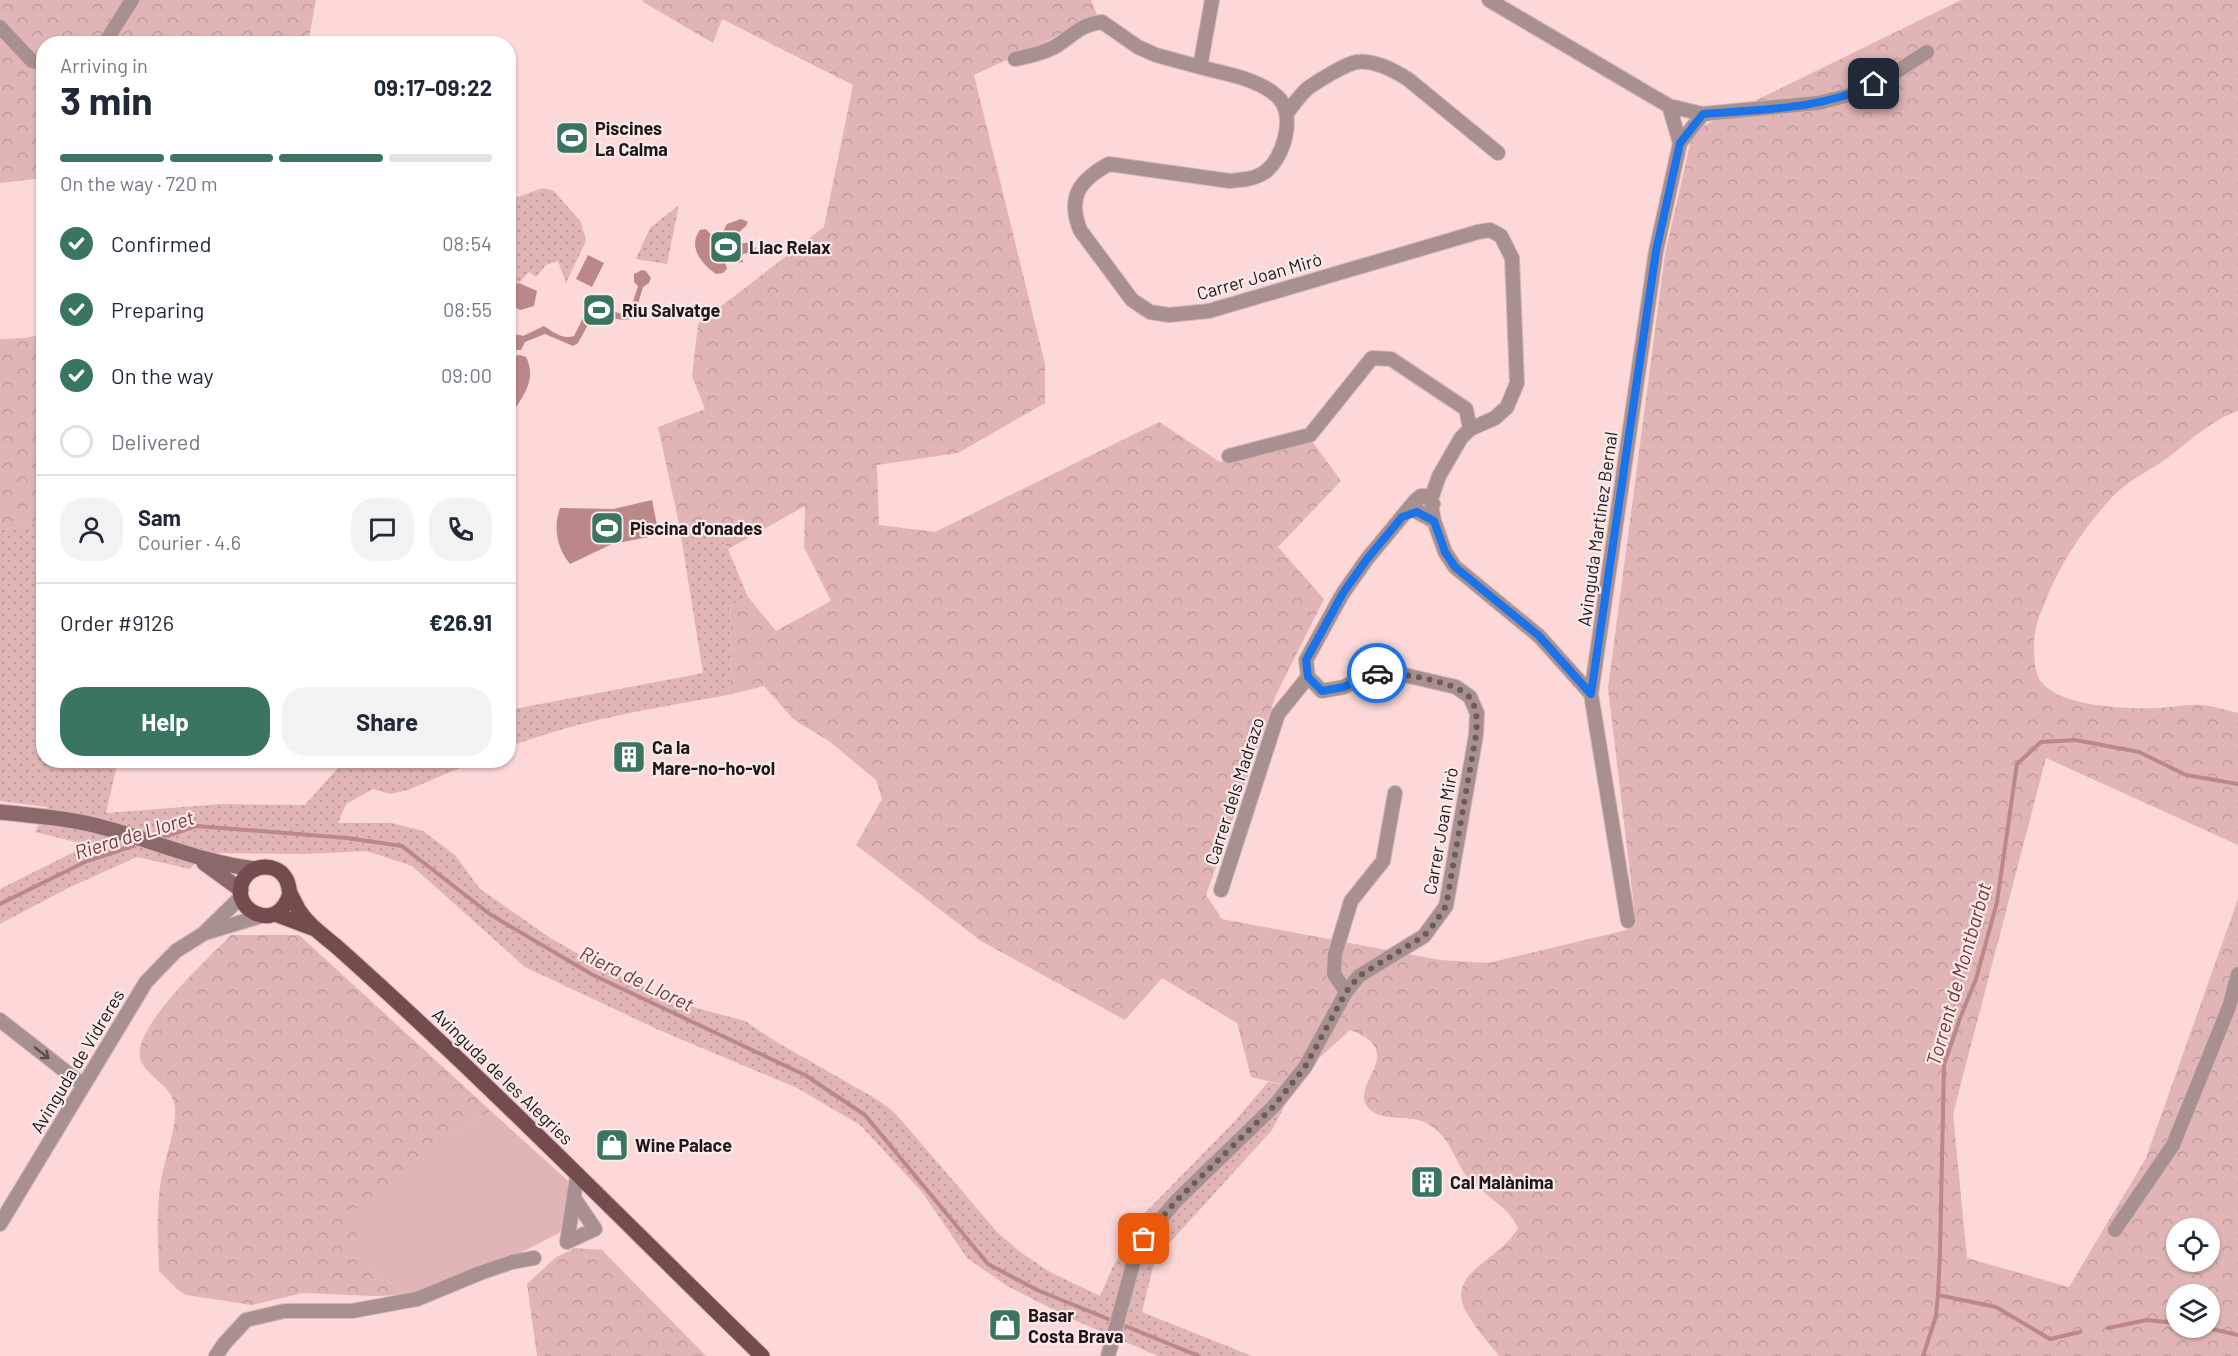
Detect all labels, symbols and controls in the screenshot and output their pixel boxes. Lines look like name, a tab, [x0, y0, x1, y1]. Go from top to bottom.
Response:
text: Arriving in	[60, 53, 148, 77]
pin	[1848, 58, 1899, 109]
icon: home	[1857, 67, 1890, 100]
text: 09:17–09:22	[374, 74, 492, 100]
text: 3 min	[60, 76, 153, 123]
place label: Piscines La Calma	[595, 117, 668, 160]
sports icon: Piscines La Calma	[554, 120, 590, 156]
text: On the way · 720 m	[60, 171, 218, 195]
icon: check	[60, 227, 93, 260]
sports icon: Llac Relax	[708, 229, 744, 265]
text: Confirmed	[111, 230, 211, 256]
text: 08:54	[442, 231, 492, 255]
place label: Llac Relax	[749, 236, 831, 258]
street label: Carrer Joan Mirò	[1194, 248, 1324, 304]
sports icon: Riu Salvatge	[581, 292, 617, 328]
icon: check	[60, 293, 93, 326]
text: Preparing	[111, 296, 204, 322]
text: 08:55	[443, 297, 492, 321]
place label: Riu Salvatge	[622, 299, 721, 321]
icon: check	[60, 359, 93, 392]
text: On the way	[111, 362, 214, 388]
text: 09:00	[441, 363, 492, 387]
text: Delivered	[111, 428, 200, 454]
street label: Avinguda Martinez Bernal	[1572, 430, 1622, 628]
button: person	[60, 498, 123, 561]
button: chat	[351, 498, 414, 561]
button: phone	[429, 498, 492, 561]
text: Sam	[138, 504, 181, 530]
sports icon: Piscina d'onades	[589, 510, 625, 546]
place label: Piscina d'onades	[630, 517, 762, 539]
text: Courier · 4.6	[138, 530, 241, 554]
text: Order #9126	[60, 609, 174, 635]
text: €26.91	[429, 609, 492, 635]
courier	[1347, 643, 1407, 703]
icon: car	[1361, 657, 1394, 690]
button: Help	[60, 687, 270, 756]
button: Share	[282, 687, 492, 756]
street label: Carrer dels Madrazo	[1200, 714, 1268, 868]
place label: Ca la Mare-no-ho-vol	[652, 736, 775, 779]
building icon: Ca la Mare-no-ho-vol	[611, 739, 647, 775]
street label: Carrer Joan Mirò	[1418, 766, 1462, 896]
water label: Riera de Lloret	[71, 804, 197, 864]
water label: Torrent de Montbarbat	[1920, 880, 1996, 1068]
water label: Riera de Lloret	[576, 940, 698, 1016]
street label: Avinguda de Vidreres	[25, 985, 129, 1137]
street label: Avinguda de les Alegries	[428, 1003, 578, 1149]
one-way arrow	[33, 1046, 49, 1059]
shop icon: Wine Palace	[594, 1127, 630, 1163]
place label: Wine Palace	[635, 1134, 732, 1156]
building icon: Cal Malànima	[1409, 1164, 1445, 1200]
place label: Cal Malànima	[1450, 1171, 1554, 1193]
pin	[1118, 1213, 1169, 1264]
map controls	[2166, 1218, 2220, 1338]
button: locate	[2166, 1218, 2220, 1272]
icon: bag	[1127, 1222, 1160, 1255]
button: layers	[2166, 1284, 2220, 1338]
place label: Basar Costa Brava	[1028, 1304, 1124, 1347]
shop icon: Basar Costa Brava	[987, 1307, 1023, 1343]

